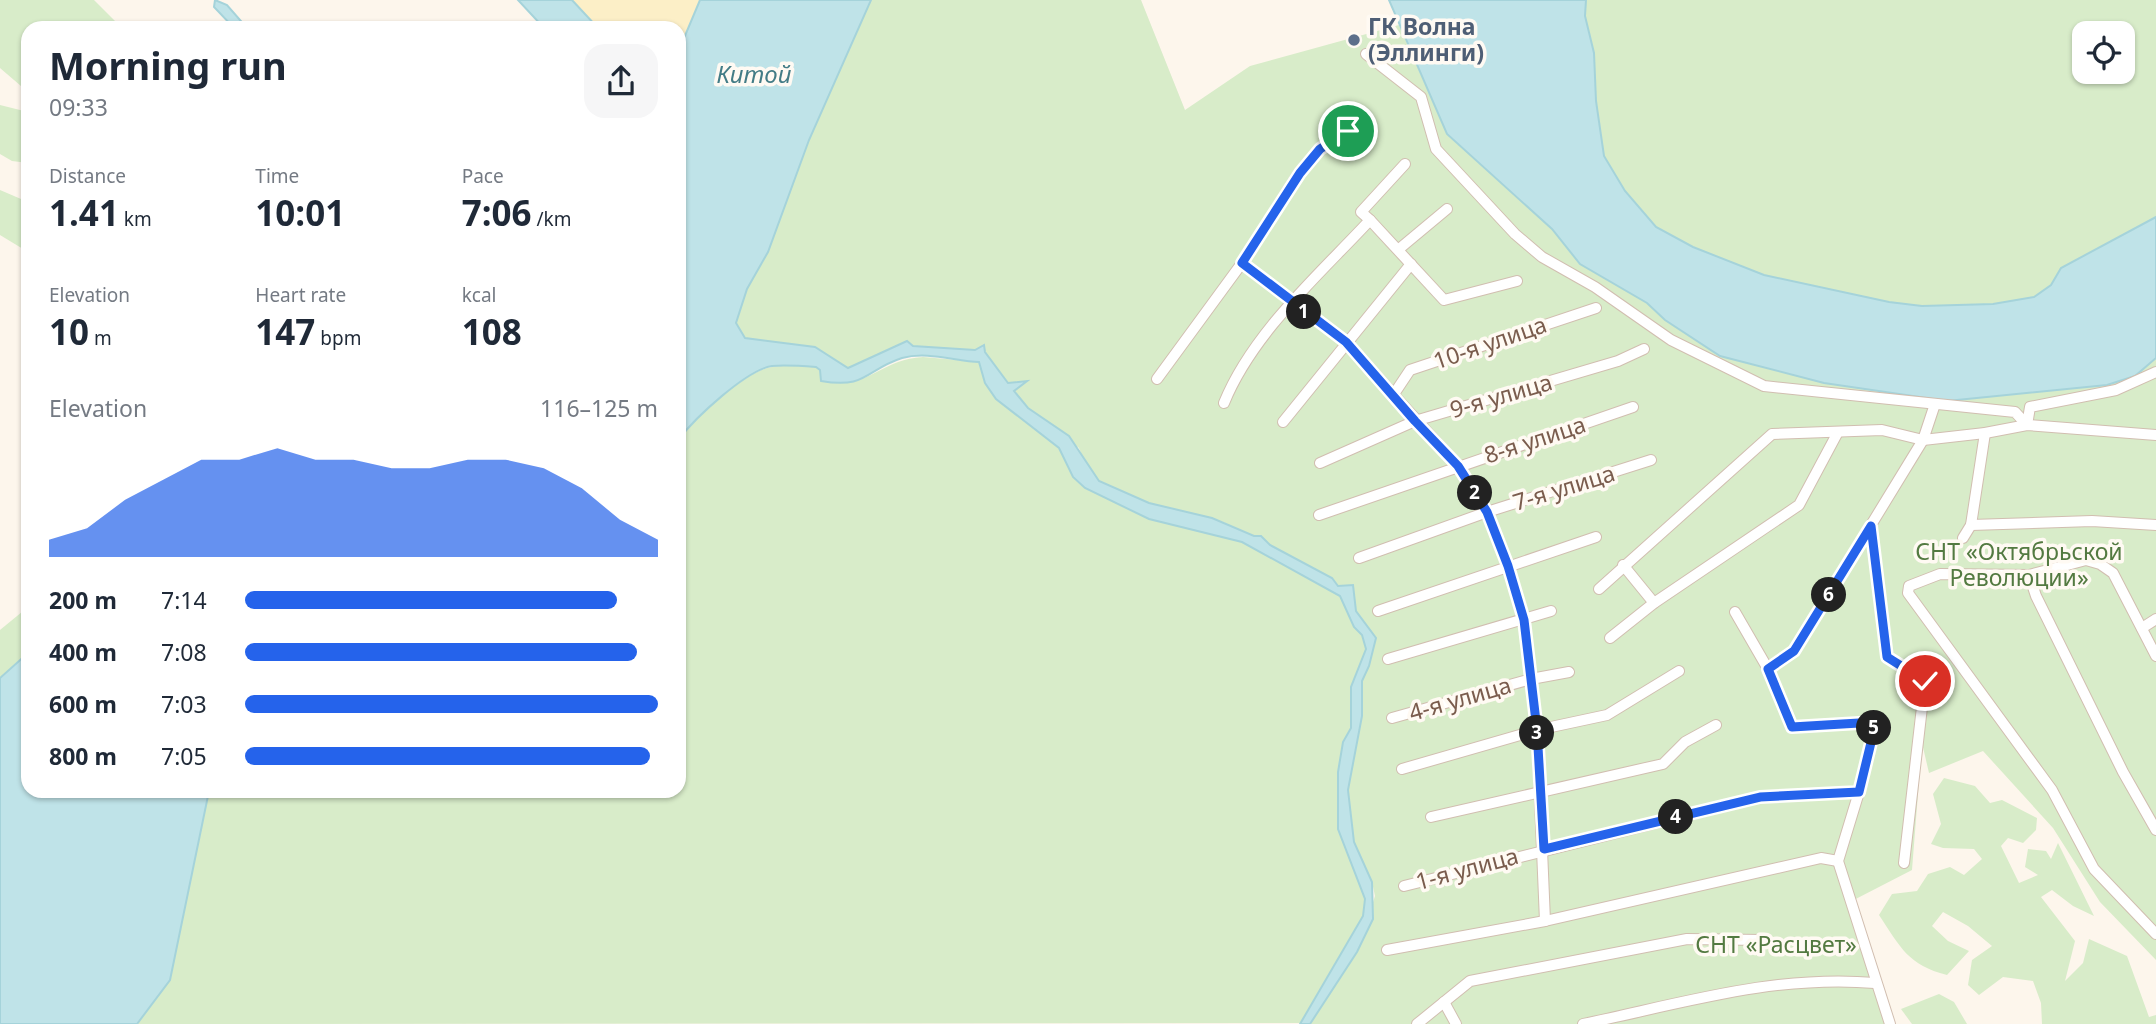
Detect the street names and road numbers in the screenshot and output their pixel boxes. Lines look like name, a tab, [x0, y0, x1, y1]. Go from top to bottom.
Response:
street label: 10-я улица	[1429, 308, 1551, 376]
street label: 9-я улица	[1446, 365, 1556, 425]
street label: 8-я улица	[1480, 408, 1590, 470]
street label: 7-я улица	[1509, 456, 1619, 518]
street label: 4-я улица	[1405, 668, 1515, 728]
street label: 1-я улица	[1412, 839, 1522, 897]

